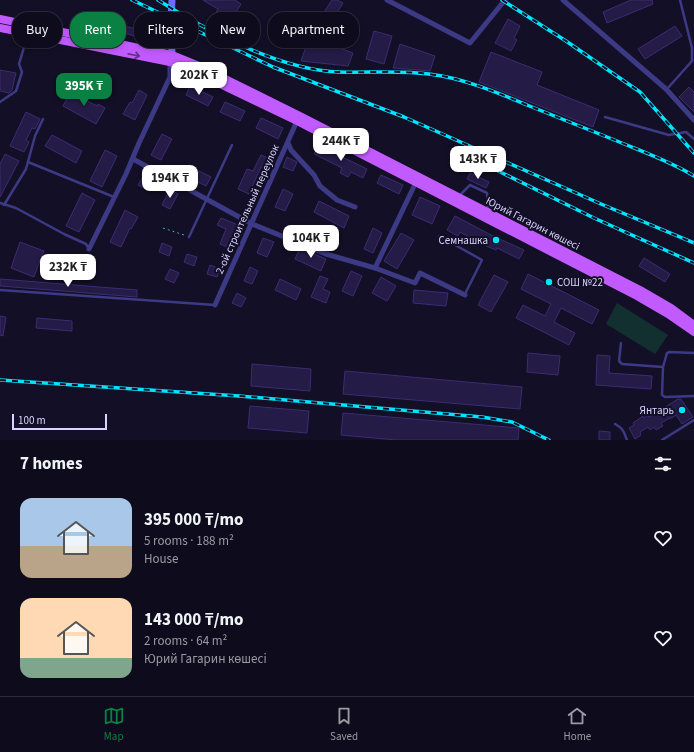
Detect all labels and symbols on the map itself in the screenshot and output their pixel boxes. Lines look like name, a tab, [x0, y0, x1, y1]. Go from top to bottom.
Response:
one-way arrow	[128, 51, 141, 59]
pin: 202K ₸	[166, 62, 232, 96]
pin: 395K ₸	[51, 73, 117, 107]
pin: 244K ₸	[308, 128, 374, 162]
street label: 2-ой строительный переулок	[212, 141, 283, 276]
pin: 143K ₸	[445, 146, 511, 180]
pin: 194K ₸	[137, 165, 203, 199]
street label: Юрий Гагарин көшесі	[483, 193, 582, 254]
pin: 104K ₸	[278, 225, 344, 259]
place label: Семнашка	[438, 233, 488, 248]
marker: Семнашка	[491, 235, 501, 245]
pin: 232K ₸	[35, 254, 101, 288]
place label: СОШ №22	[557, 275, 603, 290]
marker: СОШ №22	[544, 277, 554, 287]
place label: Янтарь	[640, 403, 674, 418]
marker: Янтарь	[677, 405, 687, 415]
scale bar	[12, 412, 107, 431]

